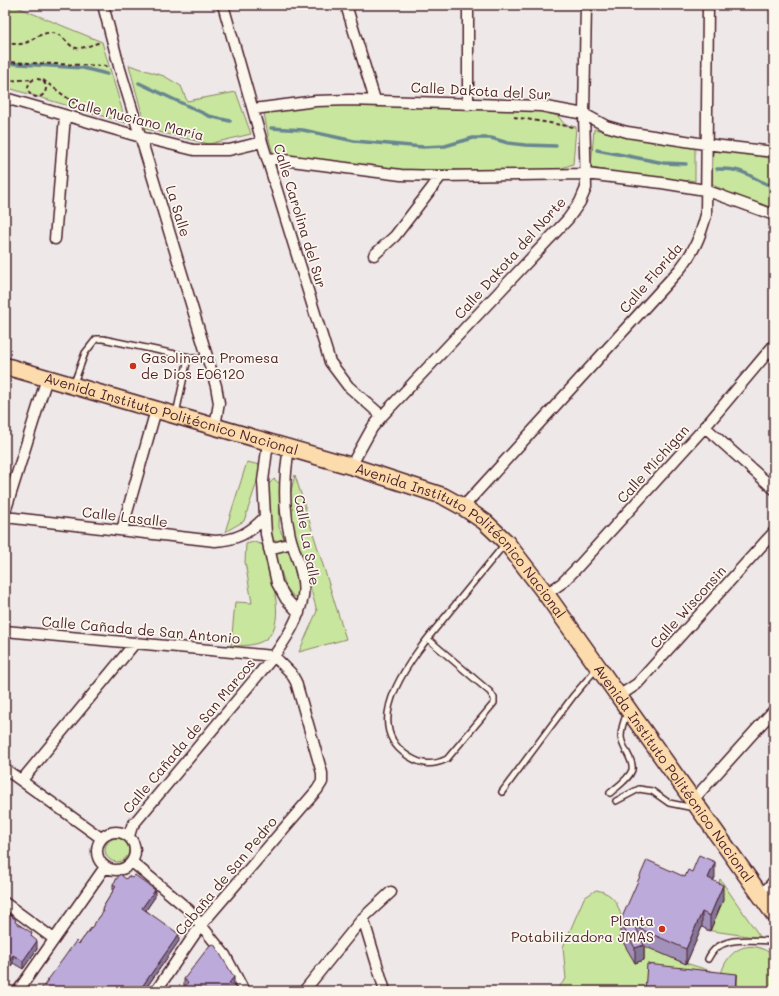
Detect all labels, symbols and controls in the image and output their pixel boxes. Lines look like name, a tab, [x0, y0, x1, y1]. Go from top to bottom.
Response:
street label: Calle Dakota del Sur	[410, 77, 552, 104]
street label: Calle Muciano María	[66, 92, 206, 145]
street label: Calle Carolina del Sur	[269, 141, 331, 290]
street label: La Salle	[162, 183, 195, 239]
street label: Calle Dakota del Norte	[450, 192, 570, 323]
street label: Calle Florida	[615, 238, 686, 317]
place label: Gasolinera Promesa de Dios E06120	[141, 348, 279, 383]
marker: Gasolinera Promesa de Dios E06120	[128, 361, 138, 371]
street label: Avenida Instituto Politécnico Nacional	[42, 368, 300, 459]
street label: Calle Míchigan	[612, 420, 693, 507]
street label: Avenida Instituto Politécnico Nacional	[353, 458, 570, 622]
street label: Calle La Salle	[290, 493, 325, 587]
street label: Calle Lasalle	[81, 502, 169, 531]
street label: Calle Wisconsin	[645, 561, 730, 652]
street label: Calle Cañada de San Antonio	[41, 611, 241, 648]
street label: Calle Cañada de San Marcos	[118, 654, 259, 817]
street label: Avenida Instituto Politécnico Nacional	[590, 660, 758, 886]
street label: Cabaña de San Pedro	[170, 812, 281, 939]
place label: Planta Potabilizadora JMAS	[511, 911, 654, 946]
marker: Planta Potabilizadora JMAS	[657, 924, 667, 934]

